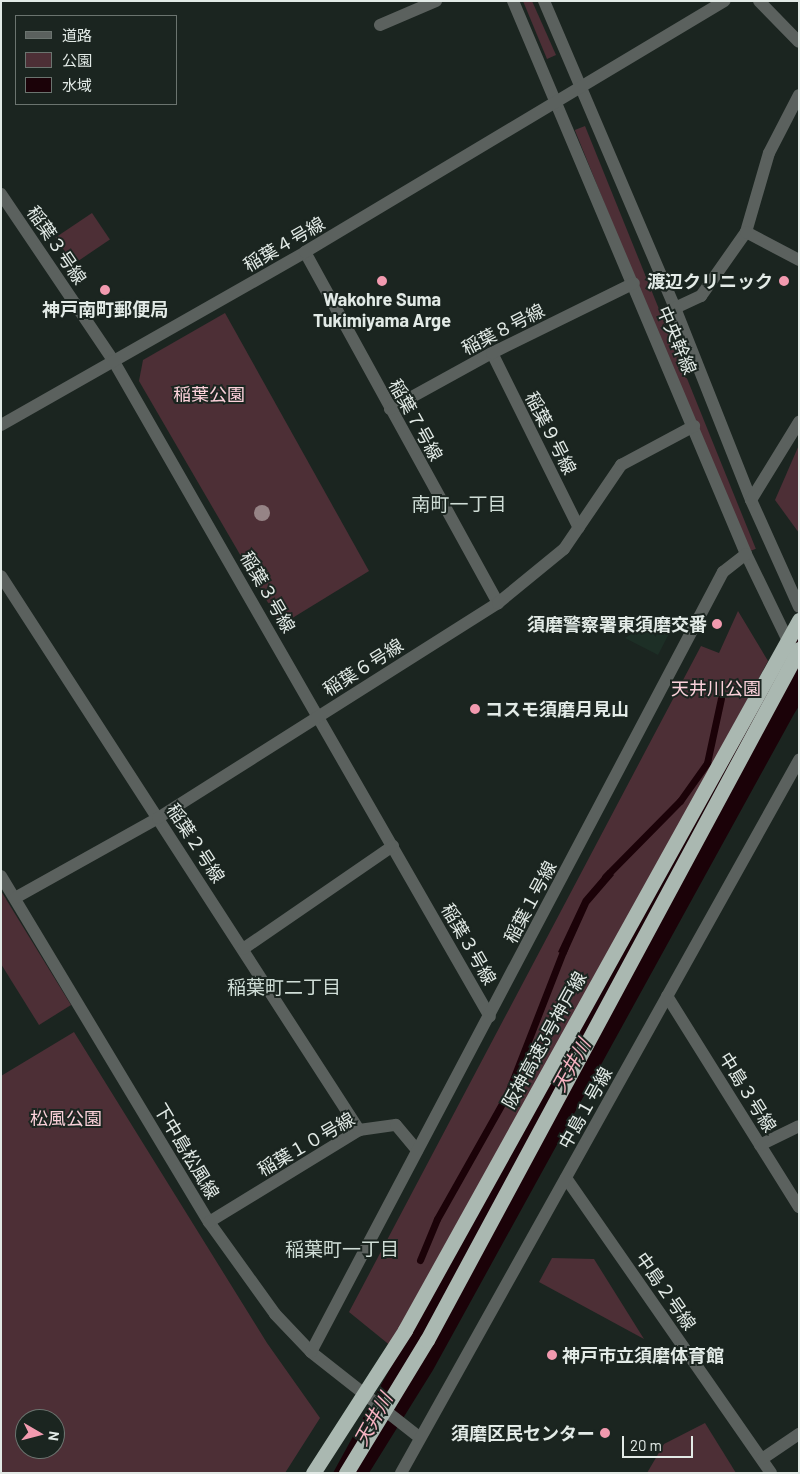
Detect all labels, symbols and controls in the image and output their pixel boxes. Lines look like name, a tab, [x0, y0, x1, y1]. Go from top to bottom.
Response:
legend	[15, 15, 178, 105]
text: 道路	[62, 26, 92, 44]
text: 公園	[62, 51, 92, 69]
text: 水域	[62, 76, 92, 94]
street label: 稲葉３号線	[23, 202, 91, 288]
street label: 稲葉４号線	[240, 212, 328, 276]
place label: 渡辺クリニック	[647, 270, 773, 292]
marker: 渡辺クリニック	[777, 274, 791, 288]
marker: Wakohre Suma Tukimiyama Arge	[376, 275, 388, 287]
marker: 神戸南町郵便局	[99, 284, 111, 296]
place label: Wakohre Suma Tukimiyama Arge	[313, 289, 451, 332]
place label: 神戸南町郵便局	[42, 298, 168, 320]
street label: 稲葉８号線	[458, 299, 548, 359]
street label: 中央幹線	[653, 303, 701, 377]
street label: 稲葉７号線	[385, 375, 447, 465]
park label: 稲葉公園	[173, 383, 245, 405]
street label: 稲葉９号線	[521, 388, 581, 478]
district label: 南町一丁目	[412, 493, 506, 515]
street label: 稲葉３号線	[236, 548, 300, 636]
place label: 須磨警察署東須磨交番	[527, 613, 707, 635]
marker: 須磨警察署東須磨交番	[711, 618, 723, 630]
street label: 稲葉６号線	[319, 634, 407, 700]
park label: 天井川公園	[671, 677, 761, 699]
place label: コスモ須磨月見山	[485, 698, 629, 720]
marker: コスモ須磨月見山	[469, 703, 481, 715]
street label: 稲葉２号線	[162, 799, 230, 887]
street label: 稲葉１号線	[499, 857, 561, 947]
street label: 稲葉３号線	[437, 900, 501, 988]
street label: 阪神高速3号神戸線	[497, 968, 591, 1112]
district label: 稲葉町二丁目	[227, 976, 341, 998]
water label: 天井川	[547, 1035, 595, 1095]
street label: 中島３号線	[715, 1048, 781, 1136]
street label: 中島１号線	[554, 1063, 616, 1153]
street label: 下中島松風線	[150, 1099, 224, 1203]
park label: 松風公園	[30, 1107, 102, 1129]
street label: 稲葉１０号線	[254, 1108, 358, 1180]
district label: 稲葉町一丁目	[285, 1238, 399, 1260]
street label: 中島２号線	[631, 1248, 701, 1334]
place label: 神戸市立須磨体育館	[562, 1344, 724, 1366]
marker: 神戸市立須磨体育館	[546, 1349, 558, 1361]
water label: 天井川	[349, 1389, 397, 1449]
north arrow	[15, 1409, 65, 1459]
place label: 須磨区民センター	[451, 1422, 595, 1444]
scale bar	[625, 1426, 696, 1458]
marker: 須磨区民センター	[599, 1427, 611, 1439]
text: N	[45, 1430, 63, 1442]
text: 20 m	[630, 1436, 662, 1454]

